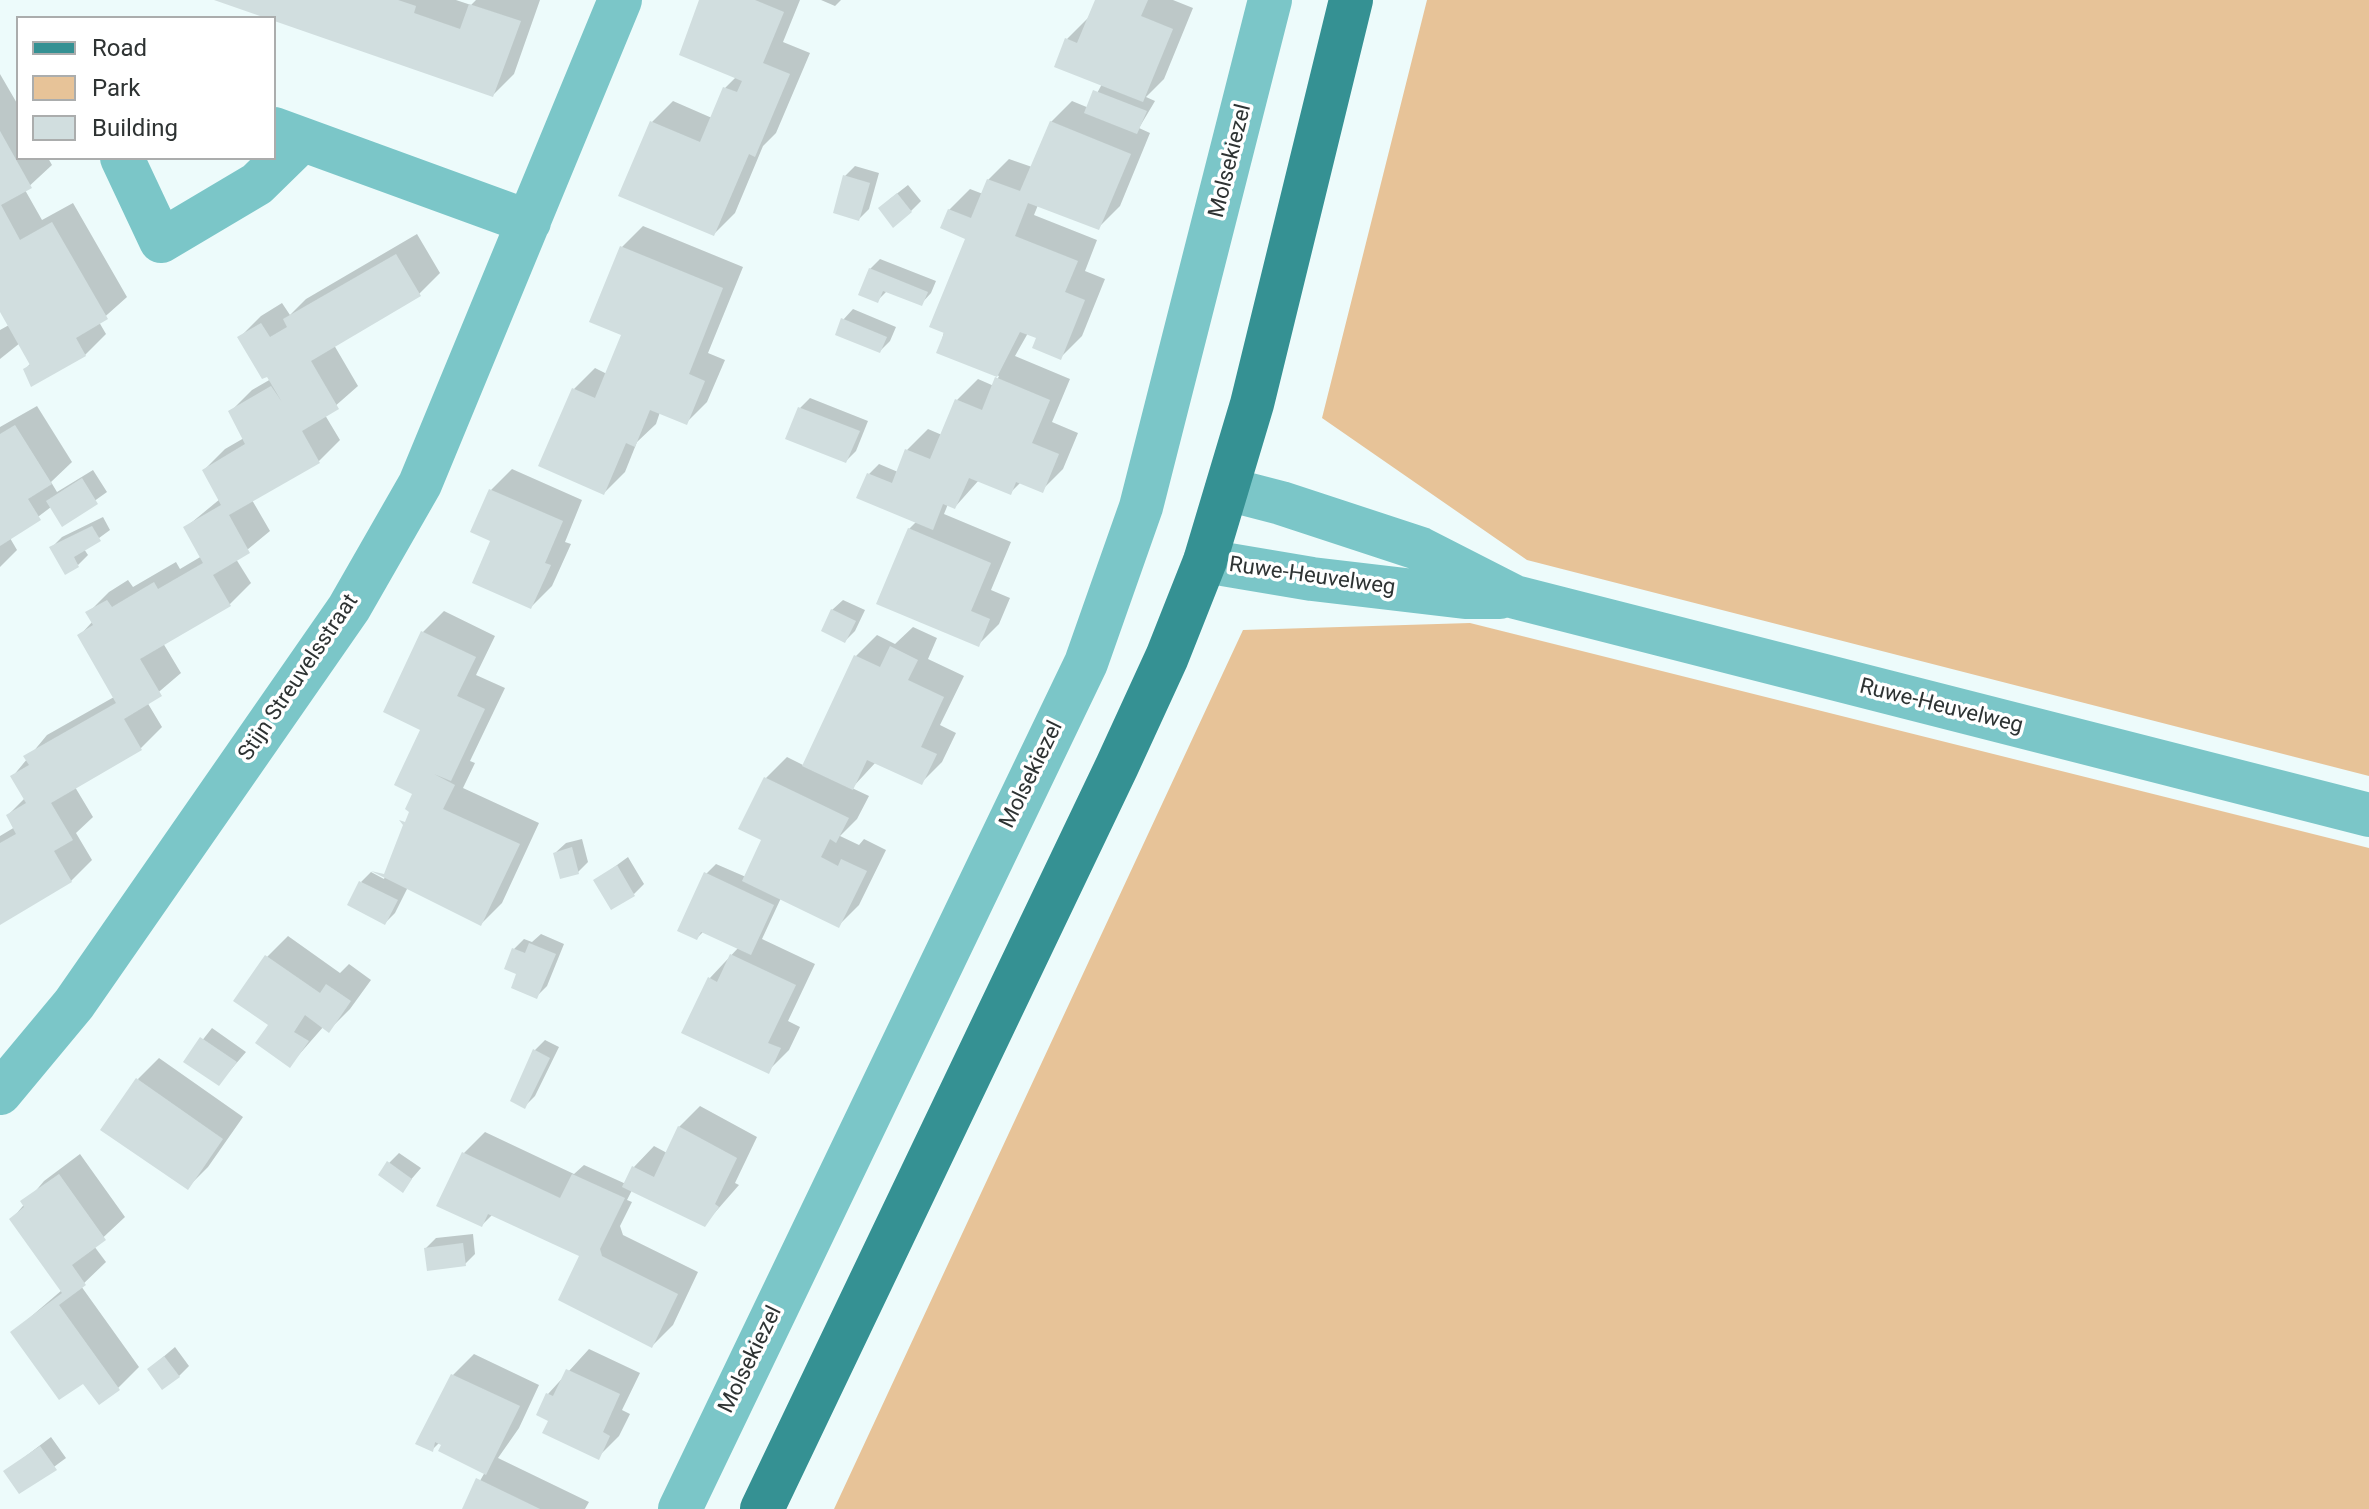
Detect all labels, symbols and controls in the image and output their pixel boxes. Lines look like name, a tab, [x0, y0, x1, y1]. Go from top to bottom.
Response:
legend	[16, 16, 276, 160]
text: Road	[92, 34, 147, 62]
text: Park	[92, 74, 140, 102]
street label: Molsekiezel	[1204, 102, 1258, 220]
text: Building	[92, 114, 178, 142]
street label: Ruwe-Heuvelweg	[1227, 552, 1397, 602]
street label: Stijn Streuvelsstraat	[233, 590, 365, 766]
street label: Ruwe-Heuvelweg	[1857, 674, 2025, 740]
street label: Molsekiezel	[995, 717, 1069, 833]
street label: Molsekiezel	[714, 1302, 788, 1418]

